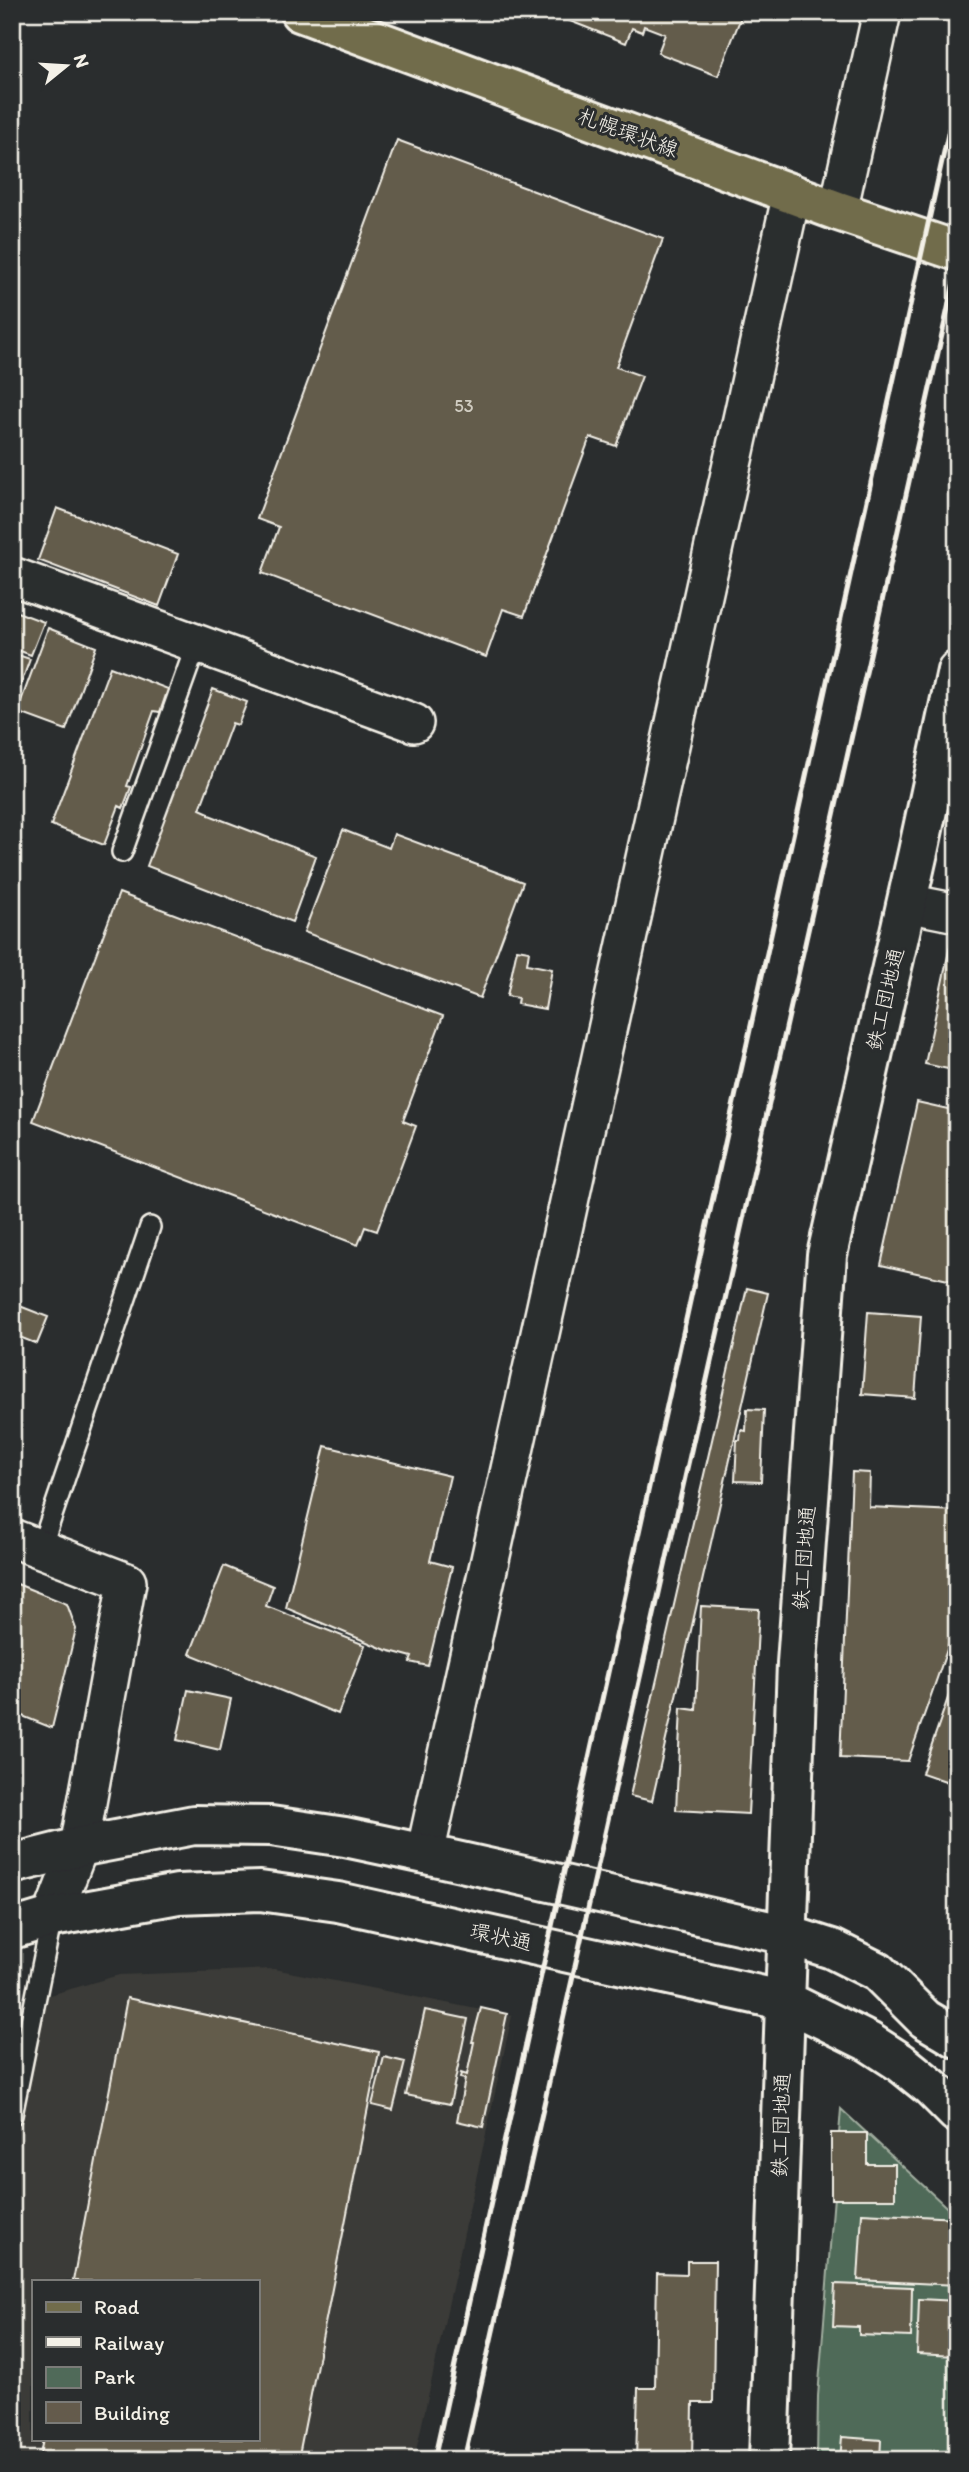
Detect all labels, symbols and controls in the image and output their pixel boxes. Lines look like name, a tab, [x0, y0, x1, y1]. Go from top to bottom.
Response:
north arrow	[32, 32, 102, 102]
text: N	[69, 51, 95, 71]
street label: 札幌環状線	[575, 103, 682, 162]
house number: 53	[454, 395, 474, 417]
street label: 鉄工団地通	[861, 945, 909, 1053]
street label: 鉄工団地通	[787, 1505, 820, 1611]
street label: 環状通	[468, 1918, 535, 1955]
street label: 鉄工団地通	[766, 2072, 795, 2178]
legend	[32, 2280, 259, 2440]
text: Road	[94, 2294, 140, 2319]
text: Railway	[94, 2330, 164, 2355]
text: Park	[94, 2364, 136, 2389]
text: Building	[94, 2400, 170, 2425]

